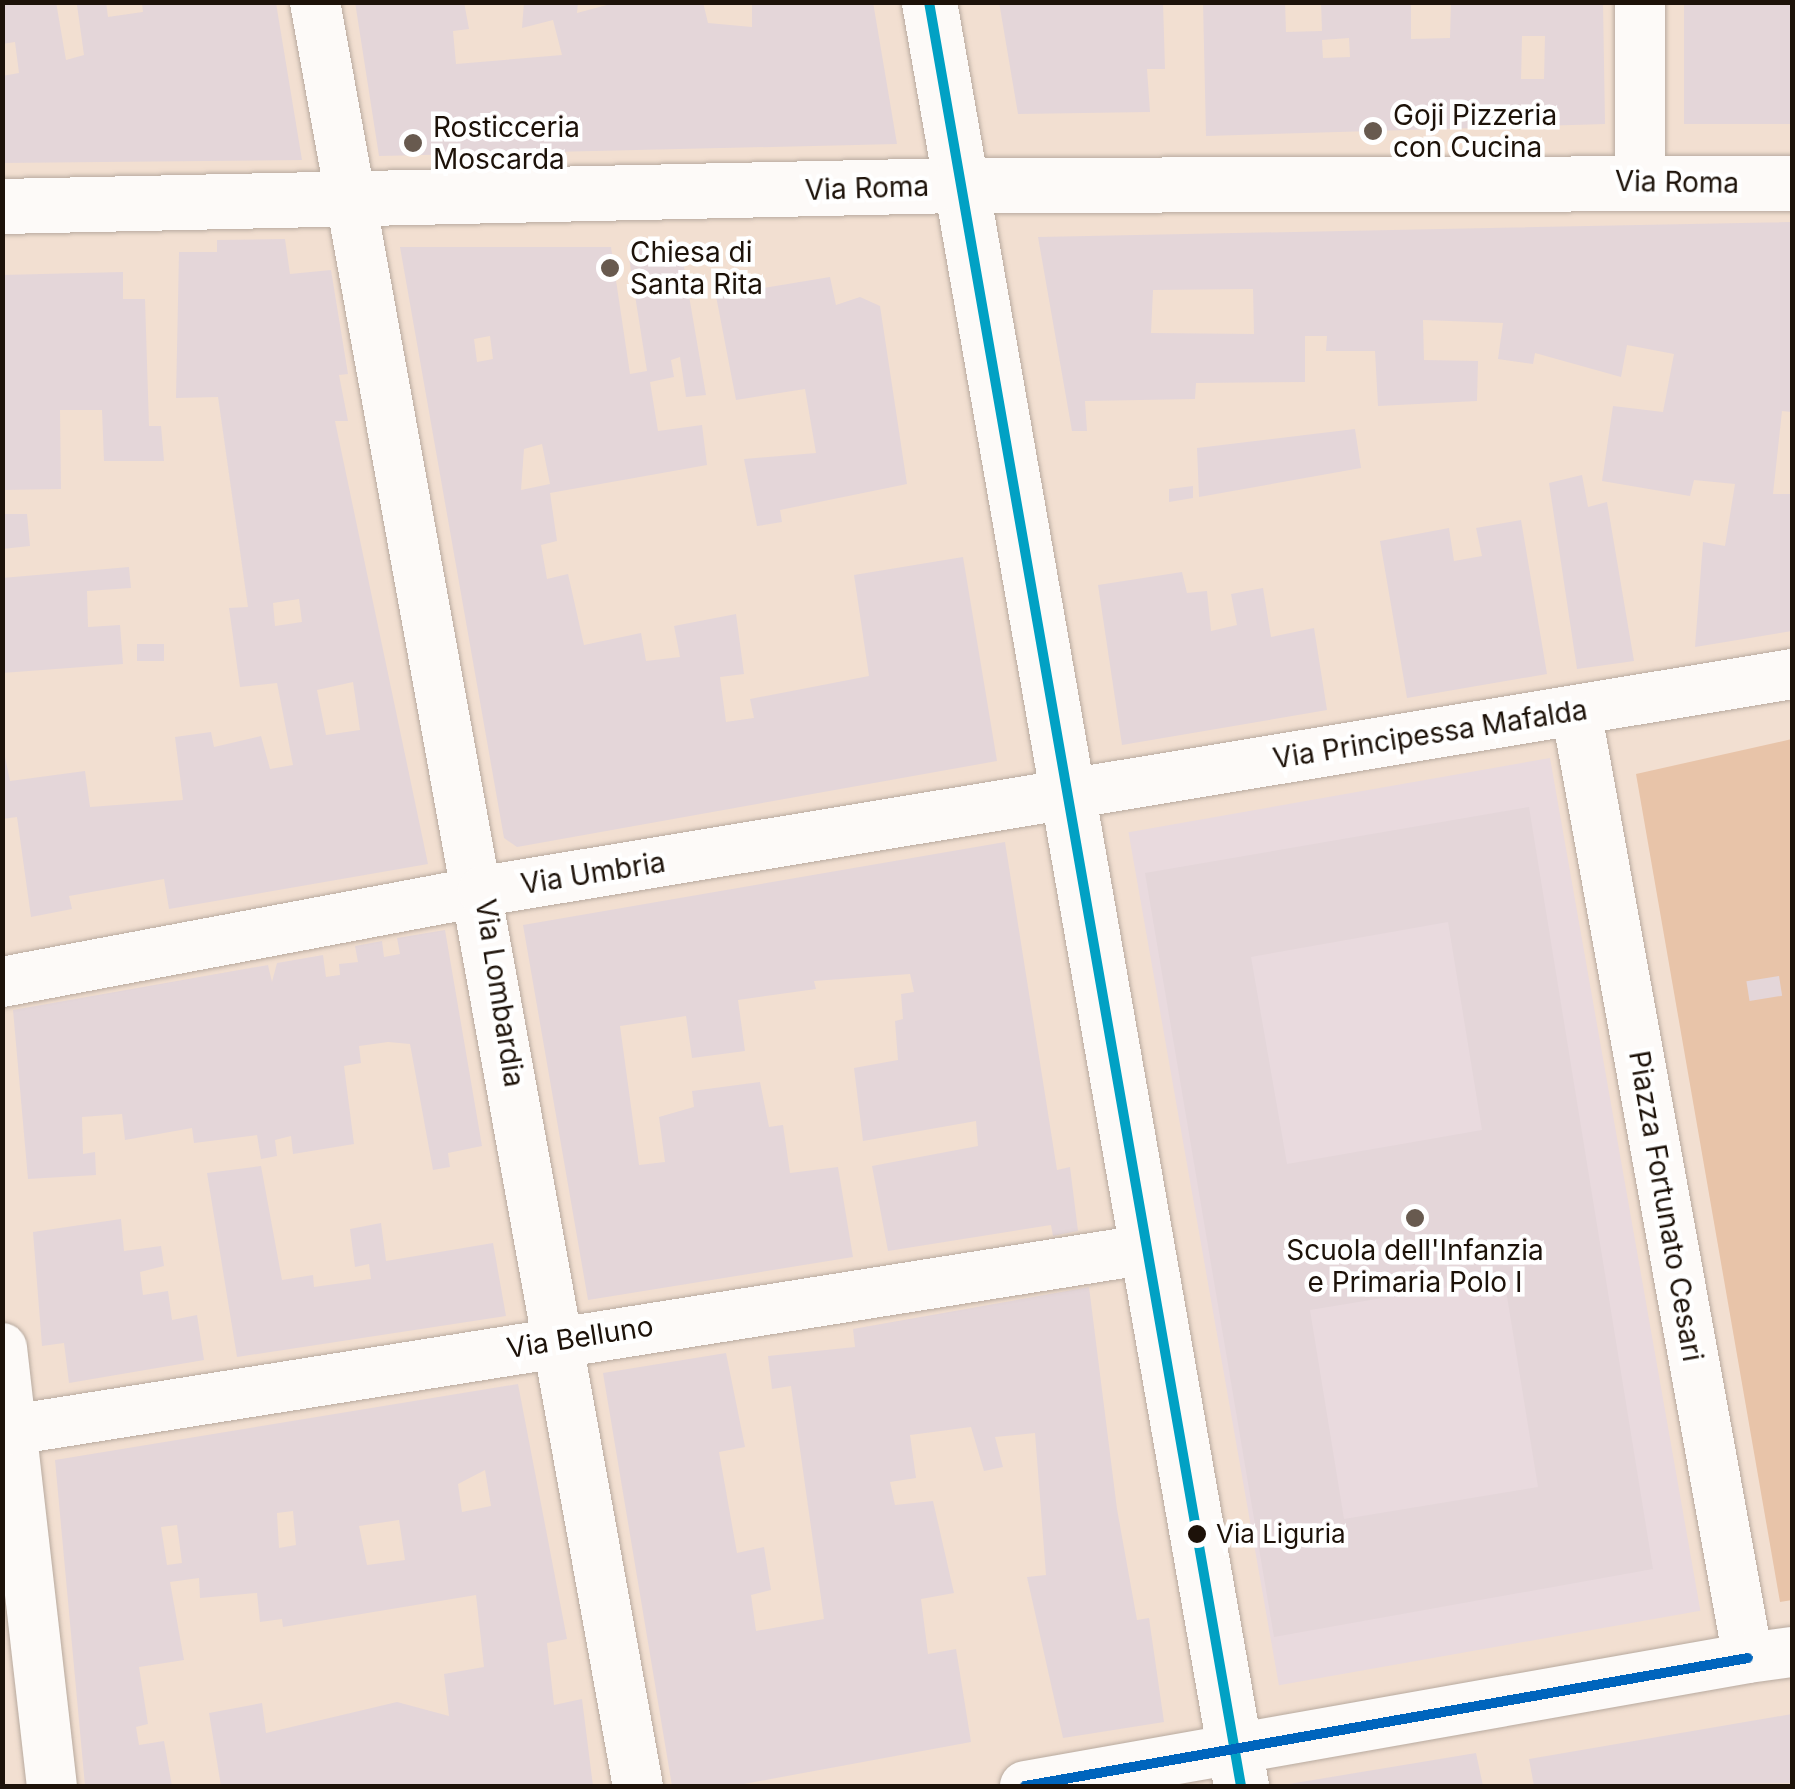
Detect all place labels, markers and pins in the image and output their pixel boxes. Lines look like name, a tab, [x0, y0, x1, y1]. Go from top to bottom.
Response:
place label: Goji Pizzeria con Cucina	[1393, 98, 1557, 164]
place label: Rosticceria Moscarda	[433, 110, 580, 176]
marker: Goji Pizzeria con Cucina	[1362, 120, 1384, 142]
marker: Rosticceria Moscarda	[402, 132, 424, 154]
place label: Chiesa di Santa Rita	[630, 235, 763, 301]
marker: Chiesa di Santa Rita	[599, 257, 621, 279]
marker: Scuola dell'Infanzia e Primaria Polo I	[1404, 1207, 1426, 1229]
place label: Scuola dell'Infanzia e Primaria Polo I	[1286, 1233, 1544, 1299]
place label: Via Liguria	[1216, 1518, 1346, 1550]
marker: Via Liguria	[1187, 1524, 1207, 1544]

